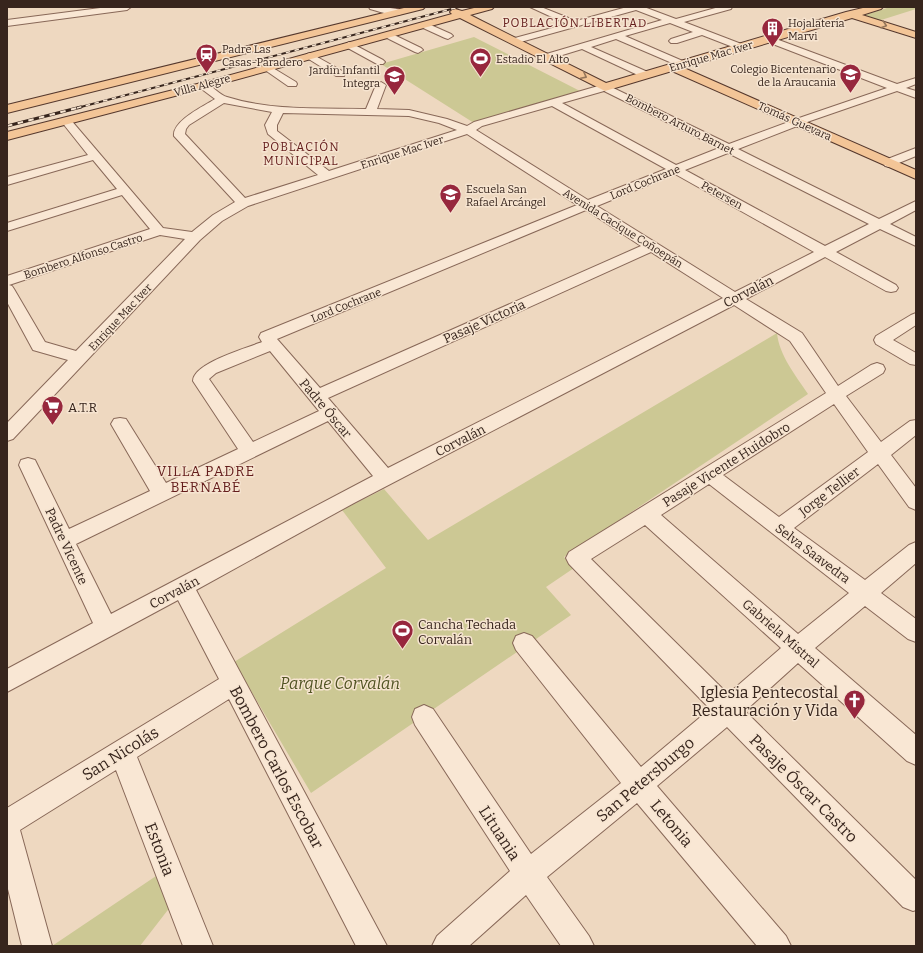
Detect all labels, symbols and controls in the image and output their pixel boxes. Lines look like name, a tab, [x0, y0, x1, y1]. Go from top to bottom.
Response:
district label: POBLACIÓN LIBERTAD	[503, 15, 647, 30]
building icon: Hojalatería Marvi	[759, 16, 785, 49]
place label: Hojalatería Marvi	[788, 17, 845, 43]
one-way arrow	[880, 20, 887, 29]
street label: Enrique Mac Iver	[668, 38, 755, 75]
station icon: Padre Las Casas-Paradero	[194, 42, 220, 75]
place label: Padre Las Casas-Paradero	[222, 43, 303, 69]
sports icon: Estadio El Alto	[468, 46, 494, 79]
place label: Estadio El Alto	[496, 53, 569, 66]
school or university icon: Colegio Bicentenario de la Araucania	[838, 62, 864, 95]
school or university icon: Jardín Infantil Integra	[382, 63, 408, 96]
place label: Colegio Bicentenario de la Araucania	[730, 63, 836, 89]
place label: Jardín Infantil Integra	[308, 64, 380, 90]
one-way arrow	[580, 71, 588, 79]
street label: Villa Alegre	[172, 72, 232, 99]
street label: Bombero Arturo Barnet	[623, 91, 736, 158]
street label: Tomás Guevara	[756, 99, 833, 143]
street label: Enrique Mac Iver	[359, 133, 445, 172]
district label: POBLACIÓN MUNICIPAL	[262, 139, 340, 168]
street label: Lord Cochrane	[608, 162, 682, 202]
street label: Petersen	[699, 179, 745, 212]
school or university icon: Escuela San Rafael Arcángel	[438, 182, 464, 215]
place label: Escuela San Rafael Arcángel	[466, 183, 546, 209]
street label: Avenida Cacique Coñoepán	[560, 186, 685, 271]
street label: Bombero Alfonso Castro	[22, 231, 144, 282]
street label: Corvalán	[721, 272, 776, 310]
street label: Enrique Mac Iver	[86, 281, 155, 353]
street label: Lord Cochrane	[309, 285, 383, 325]
street label: Pasaje Victoria	[441, 297, 528, 346]
street label: Padre Óscar	[297, 376, 355, 441]
supermarket icon: A.T.R	[39, 394, 65, 427]
place label: A.T.R	[68, 400, 98, 415]
street label: Pasaje Vicente Huidobro	[660, 419, 793, 510]
street label: Corvalán	[433, 421, 488, 459]
district label: VILLA PADRE BERNABÉ	[157, 463, 255, 496]
street label: Jorge Tellier	[795, 464, 863, 520]
street label: Padre Vicente	[42, 505, 91, 587]
street label: Selva Saavedra	[772, 520, 853, 586]
street label: Corvalán	[147, 573, 202, 612]
street label: Gabriela Mistral	[739, 596, 822, 671]
place label: Cancha Techada Corvalán	[418, 617, 516, 647]
sports icon: Cancha Techada Corvalán	[389, 618, 415, 651]
park label: Parque Corvalán	[280, 674, 400, 693]
street label: Bombero Carlos Escobar	[226, 683, 328, 852]
place label: Iglesia Pentecostal Restauración y Vida	[692, 683, 838, 720]
church icon: Iglesia Pentecostal Restauración y Vida	[841, 688, 867, 721]
street label: San Nicolás	[78, 722, 162, 784]
street label: Pasaje Óscar Castro	[746, 730, 862, 846]
street label: San Petersburgo	[592, 733, 698, 826]
street label: Letonia	[646, 796, 697, 851]
street label: Lituania	[475, 802, 524, 864]
street label: Estonia	[141, 820, 178, 879]

